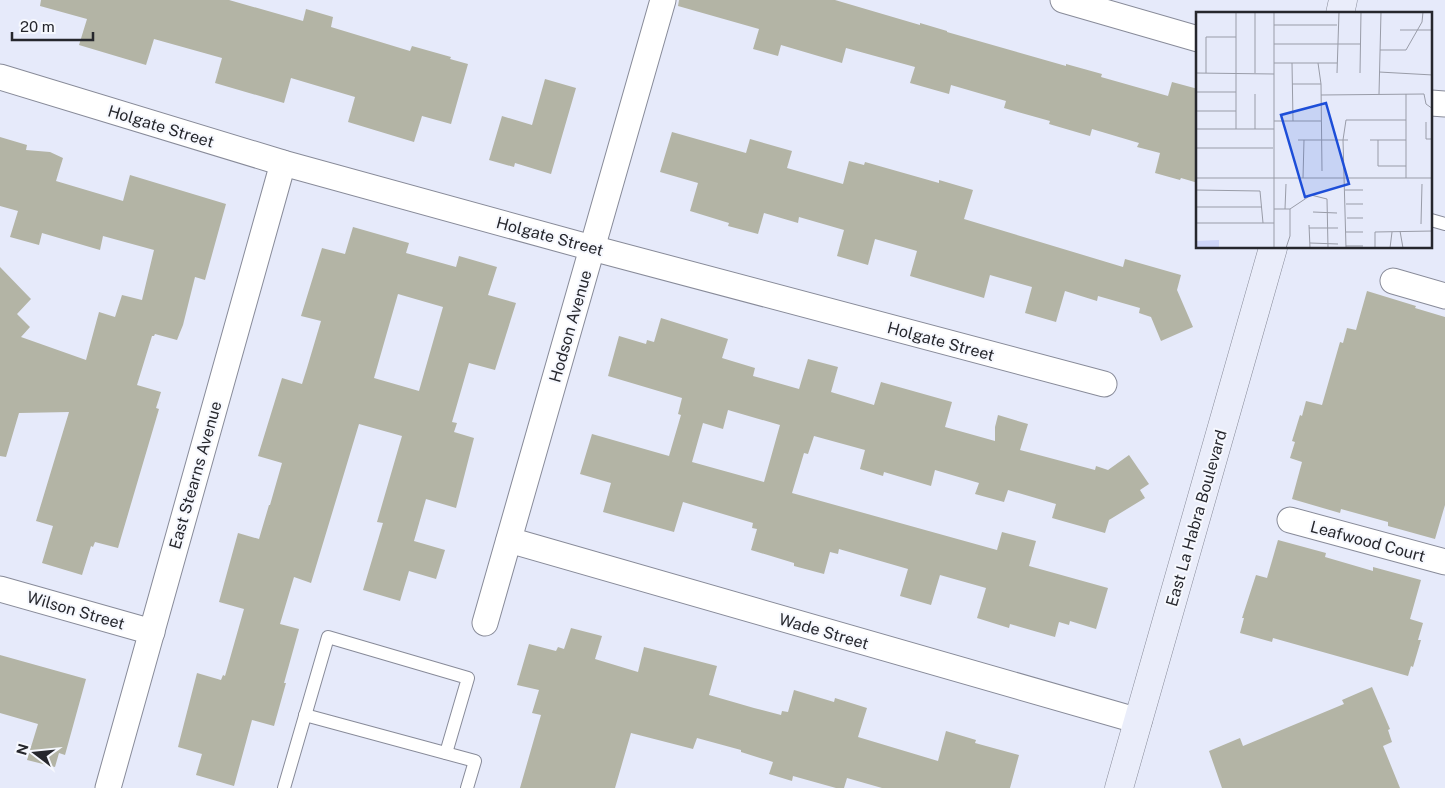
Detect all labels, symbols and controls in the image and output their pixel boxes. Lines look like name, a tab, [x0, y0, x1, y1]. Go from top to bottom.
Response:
scale bar	[12, 10, 94, 42]
inset map	[1196, 12, 1432, 249]
text: 20 m	[20, 18, 55, 35]
street label: Holgate Street	[105, 101, 216, 152]
street label: Holgate Street	[494, 213, 605, 260]
street label: Hodson Avenue	[545, 268, 596, 384]
street label: Holgate Street	[885, 318, 996, 365]
street label: East Stearns Avenue	[165, 399, 226, 551]
street label: East La Habra Boulevard	[1162, 428, 1231, 609]
street label: Leafwood Court	[1308, 517, 1428, 566]
street label: Wilson Street	[25, 587, 127, 634]
street label: Wade Street	[777, 610, 871, 653]
north arrow	[10, 728, 60, 778]
text: N	[13, 742, 32, 757]

